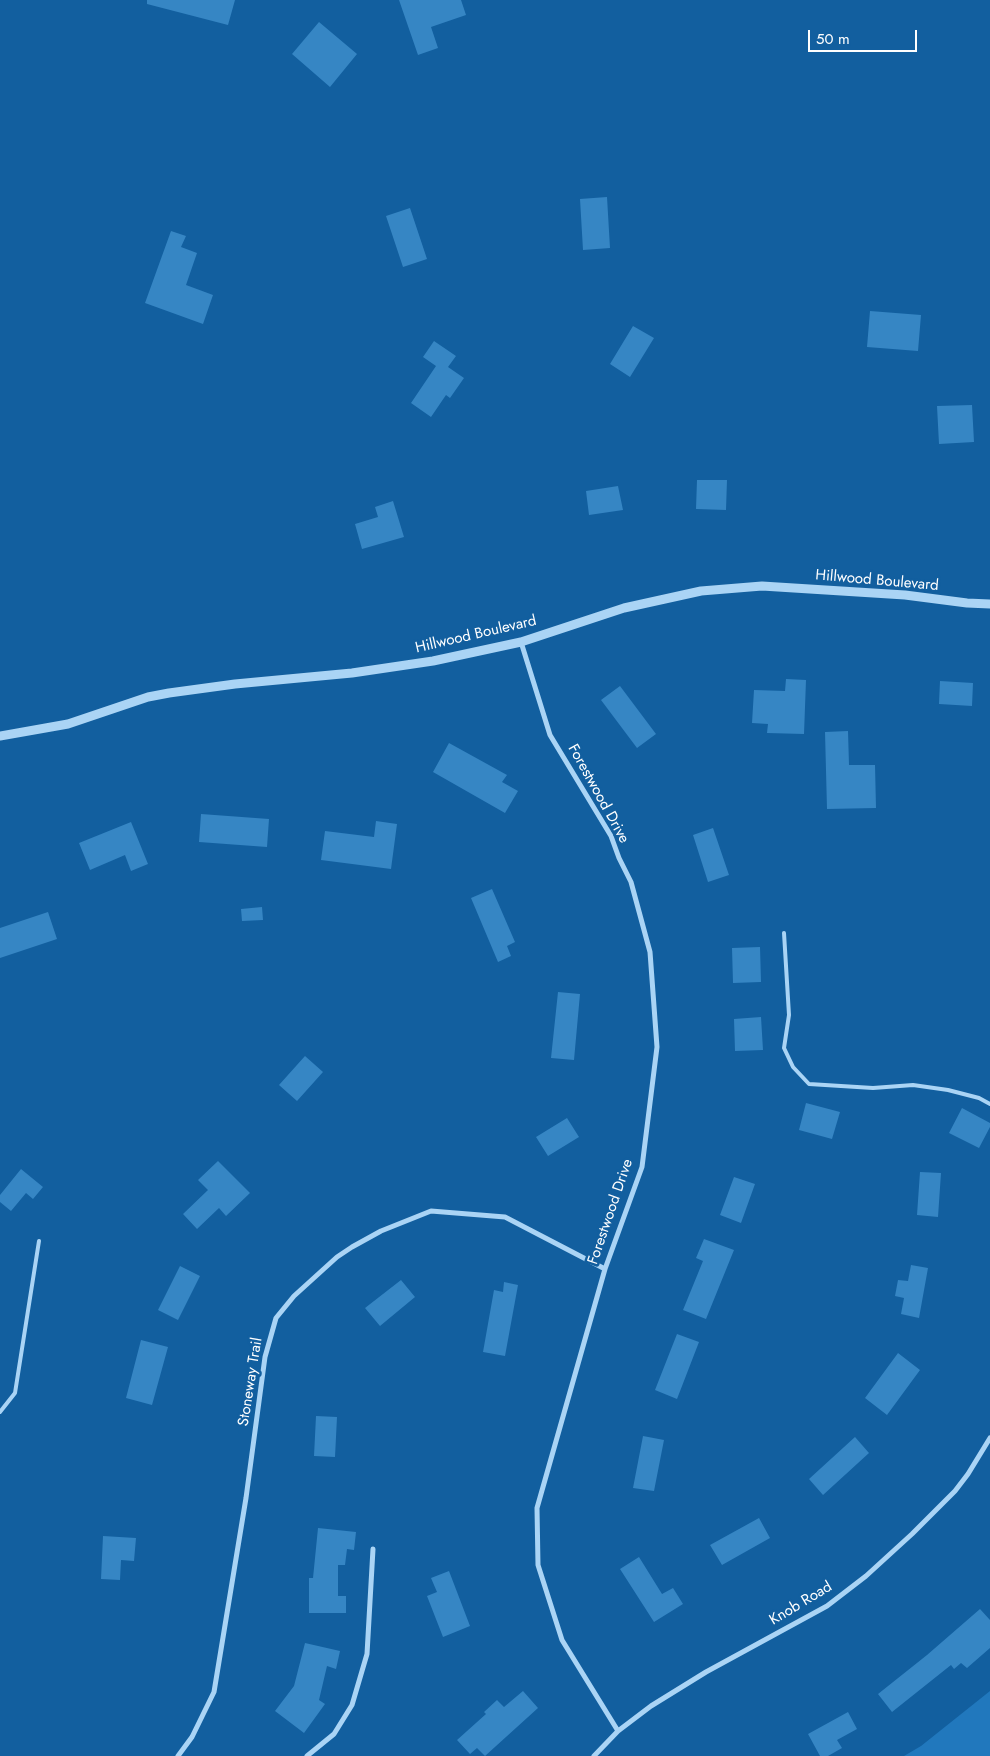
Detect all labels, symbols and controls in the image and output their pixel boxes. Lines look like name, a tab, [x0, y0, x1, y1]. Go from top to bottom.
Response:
scale bar	[810, 20, 919, 52]
text: 50 m	[816, 28, 850, 50]
street label: Hillwood Boulevard	[815, 567, 939, 595]
street label: Hillwood Boulevard	[414, 612, 538, 658]
street label: Forestwood Drive	[563, 741, 633, 847]
street label: Forestwood Drive	[585, 1157, 637, 1267]
street label: Stoneway Trail	[235, 1336, 267, 1428]
street label: Knob Road	[766, 1578, 836, 1630]

